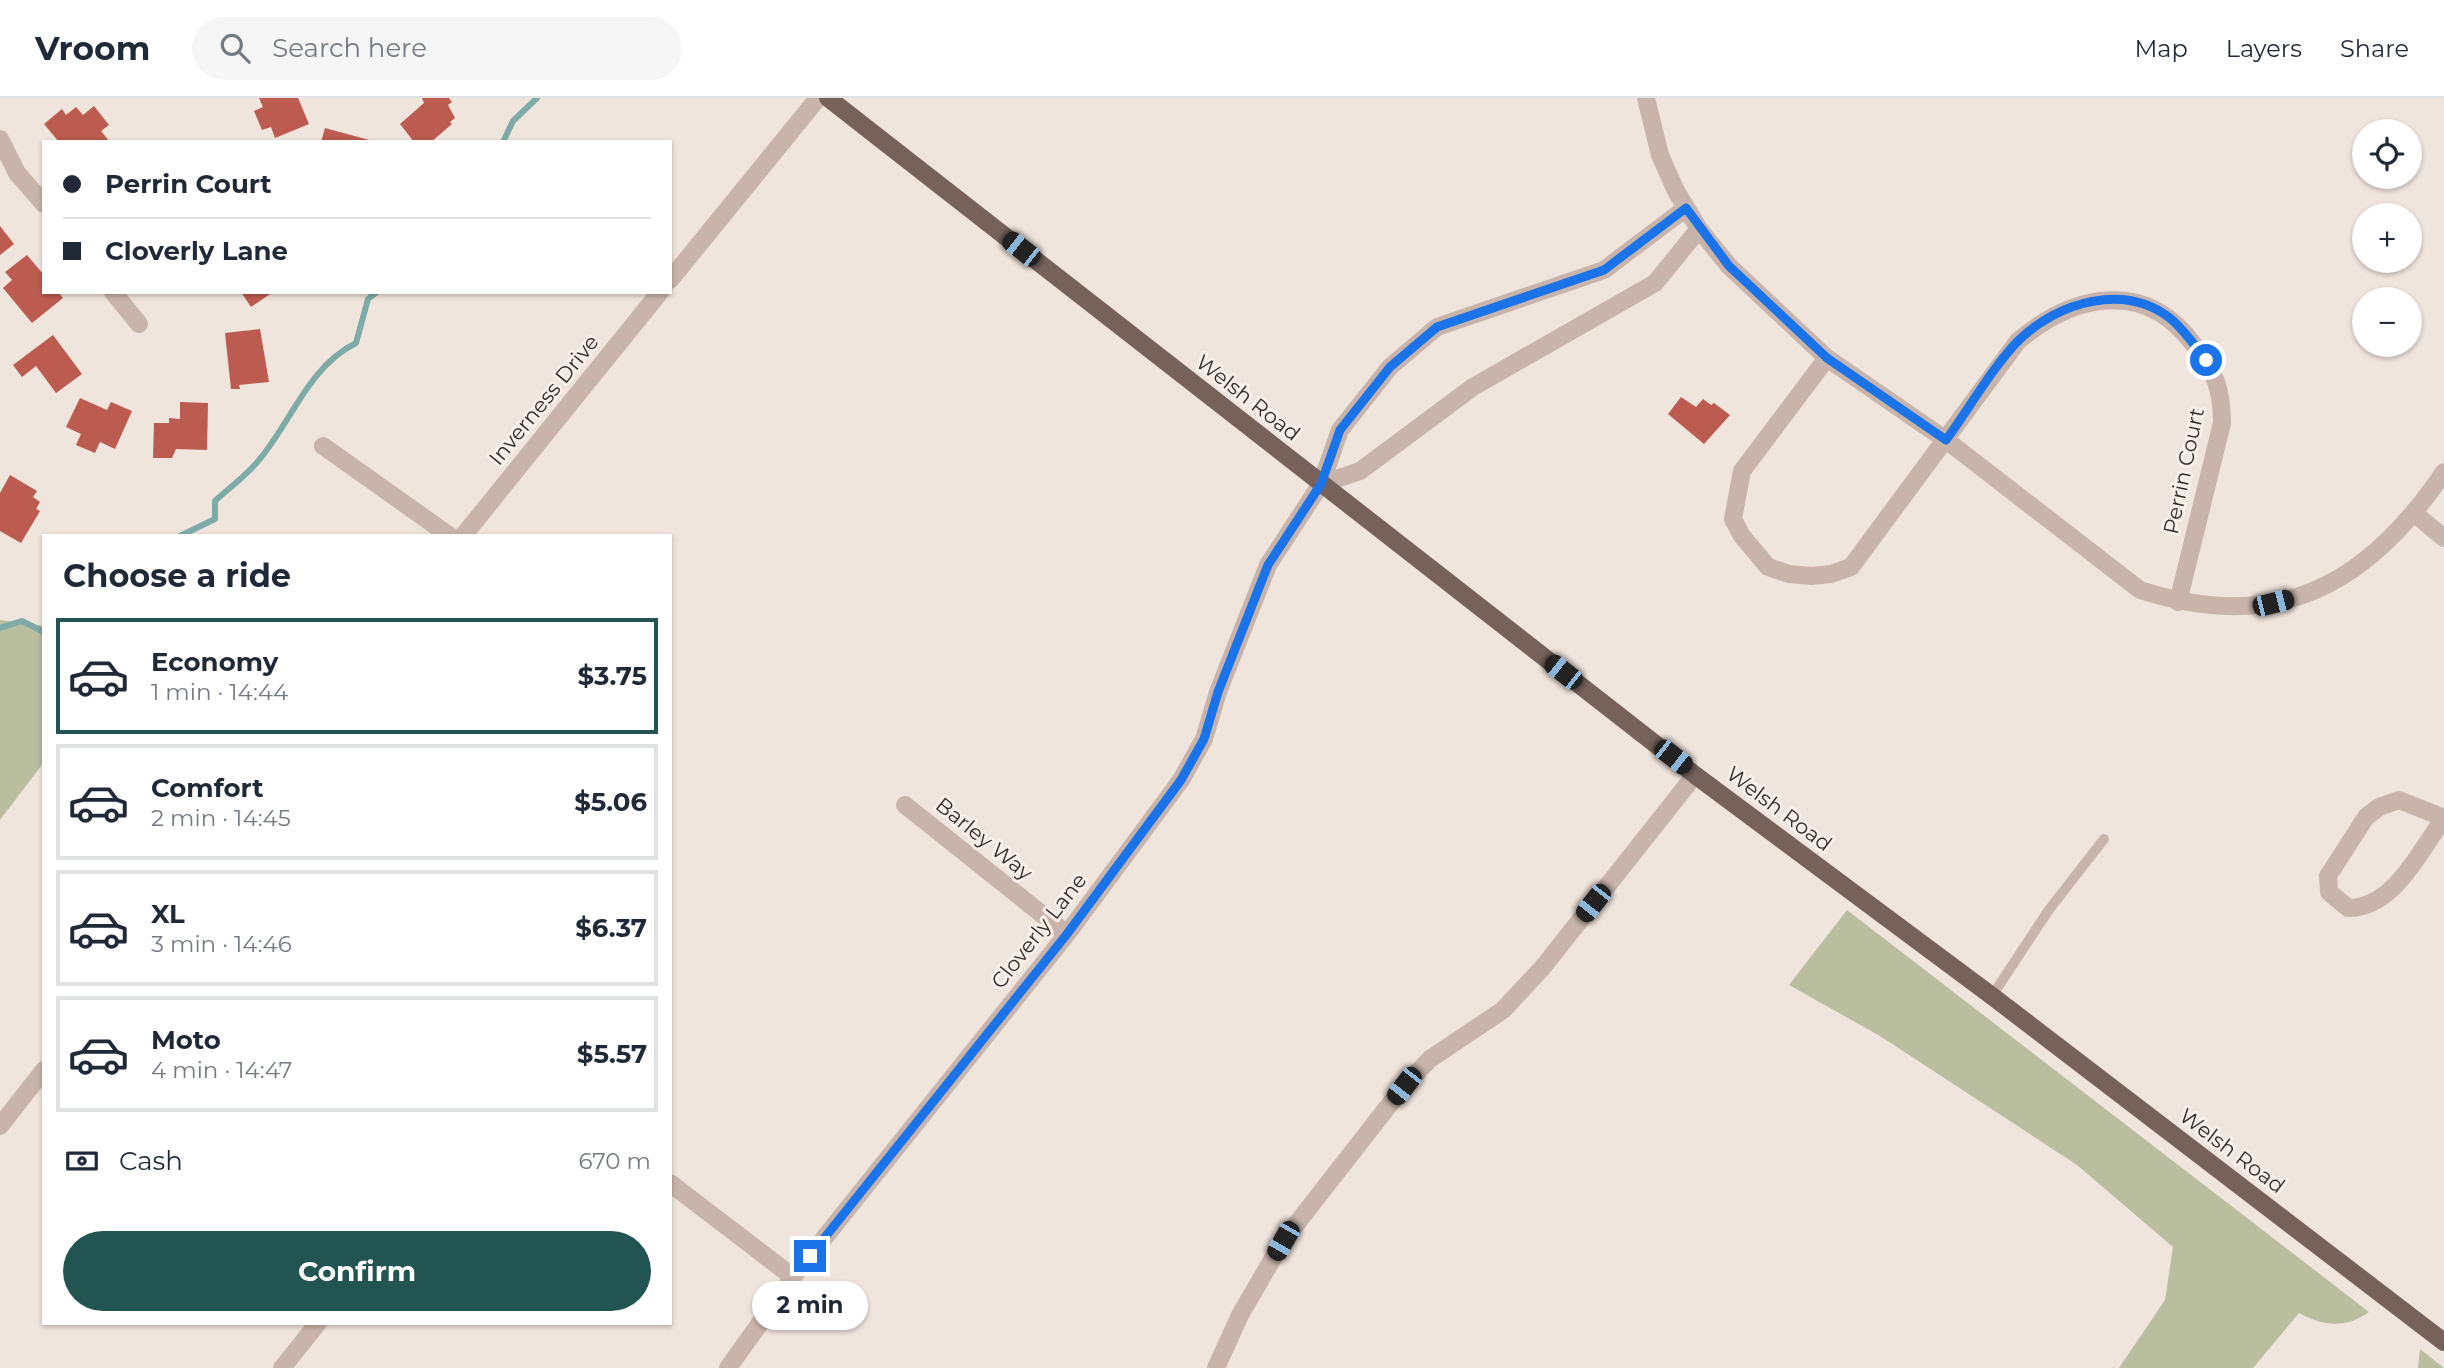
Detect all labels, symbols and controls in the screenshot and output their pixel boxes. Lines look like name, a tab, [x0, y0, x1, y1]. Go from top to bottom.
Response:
search box	[192, 17, 682, 80]
text: Vroom	[35, 28, 150, 68]
icon: search	[216, 29, 254, 67]
text: Search here	[272, 32, 427, 64]
text: Map	[2134, 34, 2188, 63]
text: Layers	[2226, 34, 2302, 63]
text: Share	[2340, 34, 2409, 63]
map controls	[2352, 119, 2422, 357]
button: locate	[2352, 119, 2422, 189]
text: Perrin Court	[105, 168, 272, 200]
button: +	[2352, 203, 2422, 273]
car	[998, 228, 1045, 270]
text: Cloverly Lane	[105, 235, 288, 267]
button: −	[2352, 287, 2422, 357]
street label: Inverness Drive	[483, 330, 604, 470]
route start	[2190, 344, 2222, 376]
street label: Welsh Road	[1191, 349, 1305, 446]
street label: Perrin Court	[2158, 406, 2209, 536]
text: Choose a ride	[63, 556, 291, 595]
car	[2251, 588, 2296, 618]
icon: car	[67, 645, 130, 708]
text: Economy	[151, 646, 278, 678]
car	[1540, 651, 1587, 693]
text: $3.75	[578, 660, 647, 692]
text: 1 min · 14:44	[151, 678, 288, 706]
car	[1650, 736, 1697, 778]
street label: Welsh Road	[1722, 761, 1837, 856]
icon: car	[67, 771, 130, 834]
text: Comfort	[151, 772, 263, 804]
text: $5.06	[574, 786, 647, 818]
street label: Barley Way	[931, 792, 1038, 886]
text: 2 min · 14:45	[151, 804, 291, 832]
street label: Cloverly Lane	[986, 868, 1091, 993]
car	[1572, 880, 1615, 926]
icon: car	[67, 897, 130, 960]
text: XL	[151, 898, 185, 930]
text: $6.37	[575, 912, 647, 944]
text: 3 min · 14:46	[151, 930, 292, 958]
icon: car	[67, 1023, 130, 1086]
text: Moto	[151, 1024, 221, 1056]
text: $5.57	[577, 1038, 647, 1070]
text: 4 min · 14:47	[151, 1056, 292, 1084]
car	[1383, 1063, 1426, 1109]
street label: Welsh Road	[2175, 1103, 2290, 1198]
icon: cash	[63, 1142, 101, 1180]
text: Cash	[119, 1145, 183, 1177]
text: 670 m	[578, 1147, 651, 1175]
car	[1264, 1218, 1303, 1264]
button: Confirm	[63, 1231, 651, 1311]
route end	[794, 1240, 826, 1272]
callout: 2 min	[752, 1280, 868, 1330]
text: 2 min	[776, 1291, 844, 1319]

